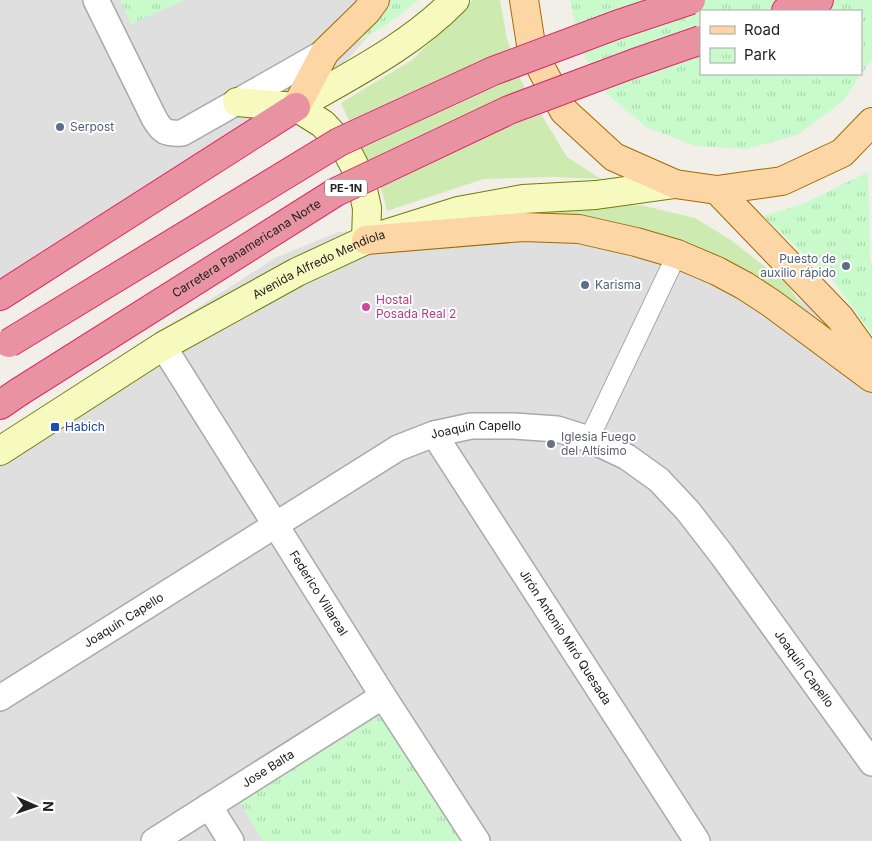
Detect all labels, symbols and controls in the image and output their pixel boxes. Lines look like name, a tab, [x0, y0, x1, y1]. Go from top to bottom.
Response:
legend	[700, 10, 862, 75]
text: Road	[744, 20, 780, 39]
text: Park	[744, 45, 777, 64]
place label: Serpost	[70, 119, 114, 134]
marker: Serpost	[54, 121, 66, 133]
road number: PE-1N	[325, 180, 367, 197]
street label: Carretera Panamericana Norte	[169, 195, 323, 301]
street label: Avenida Alfredo Mendiola	[250, 226, 387, 302]
place label: Puesto de auxilio rápido	[760, 251, 836, 280]
marker: Puesto de auxilio rápido	[840, 260, 852, 272]
place label: Karisma	[595, 277, 641, 292]
marker: Karisma	[579, 279, 591, 291]
place label: Hostal Posada Real 2	[376, 292, 456, 321]
marker: Hostal Posada Real 2	[360, 301, 372, 313]
street label: Joaquín Capello	[428, 418, 522, 442]
place label: Habich	[65, 419, 105, 434]
marker: Habich	[49, 421, 61, 433]
place label: Iglesia Fuego del Altísimo	[561, 429, 636, 458]
marker: Iglesia Fuego del Altísimo	[545, 438, 557, 450]
street label: Federico Villareal	[286, 548, 351, 638]
street label: Jirón Antonio Miró Quesada	[517, 567, 615, 707]
street label: Joaquín Capello	[81, 589, 166, 651]
street label: Joaquín Capello	[772, 627, 837, 710]
street label: Jose Balta	[239, 746, 297, 791]
north arrow	[10, 781, 60, 831]
text: N	[40, 801, 57, 812]

